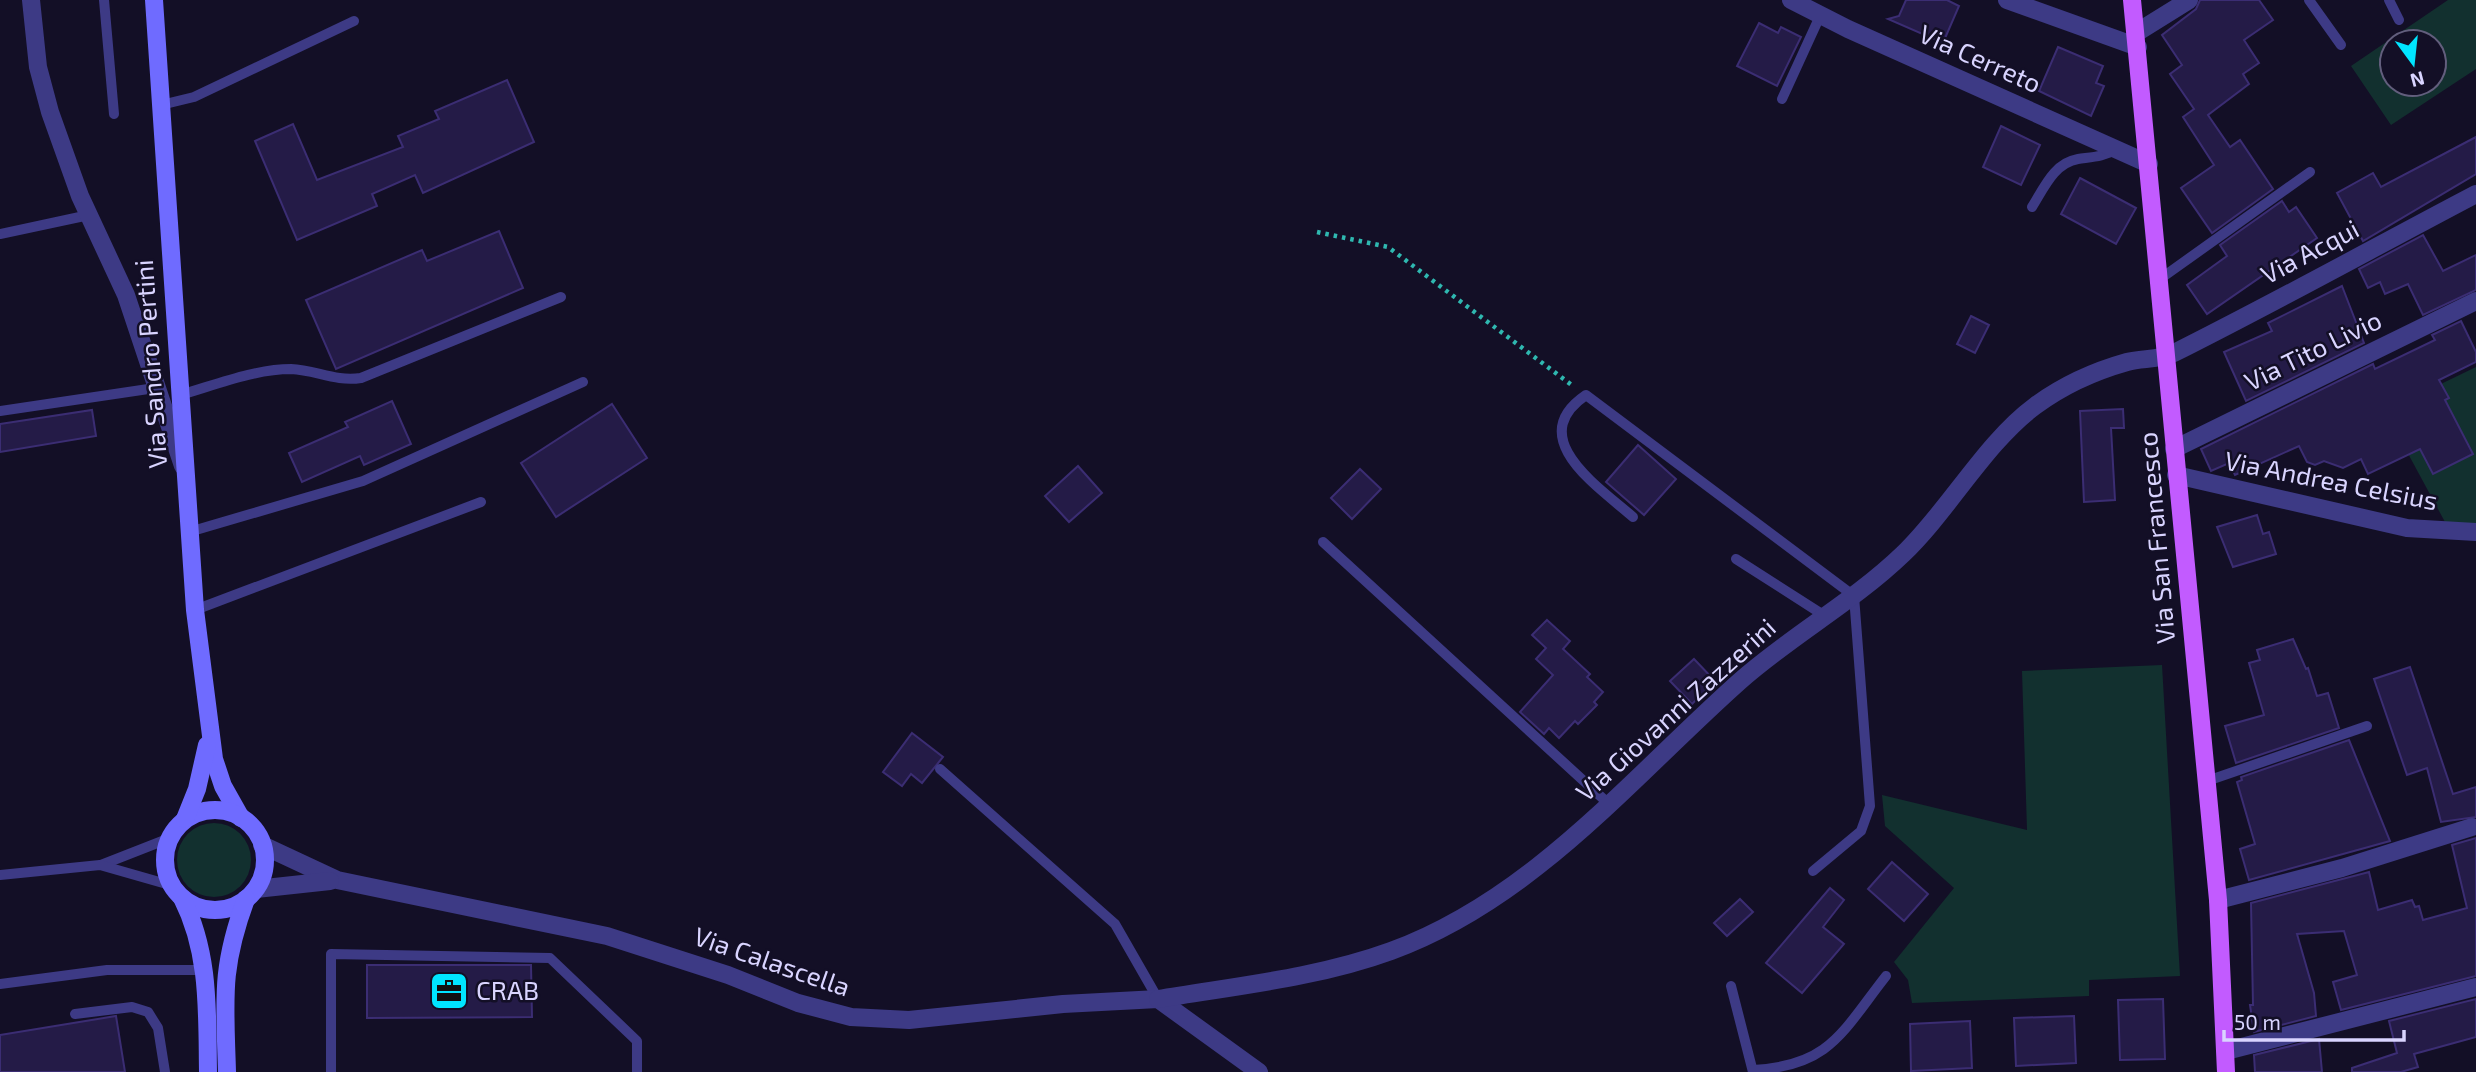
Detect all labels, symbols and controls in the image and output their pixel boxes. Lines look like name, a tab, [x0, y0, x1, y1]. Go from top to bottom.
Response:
street label: Via Cerreto	[1915, 17, 2046, 98]
north arrow	[2378, 28, 2448, 98]
text: N	[2408, 67, 2427, 93]
street label: Via Acqui	[2255, 212, 2364, 289]
street label: Via Sandro Pertini	[127, 259, 172, 470]
street label: Via Tito Livio	[2239, 303, 2386, 396]
street label: Via San Francesco	[2131, 431, 2180, 645]
street label: Via Andrea Celsius	[2222, 444, 2440, 515]
street label: Via Giovanni Zazzerini	[1569, 611, 1781, 807]
street label: Via Calascella	[690, 919, 855, 1002]
office icon: CRAB	[428, 970, 470, 1012]
place label: CRAB	[476, 974, 539, 1005]
scale bar	[2224, 998, 2404, 1042]
text: 50 m	[2234, 1009, 2281, 1034]

